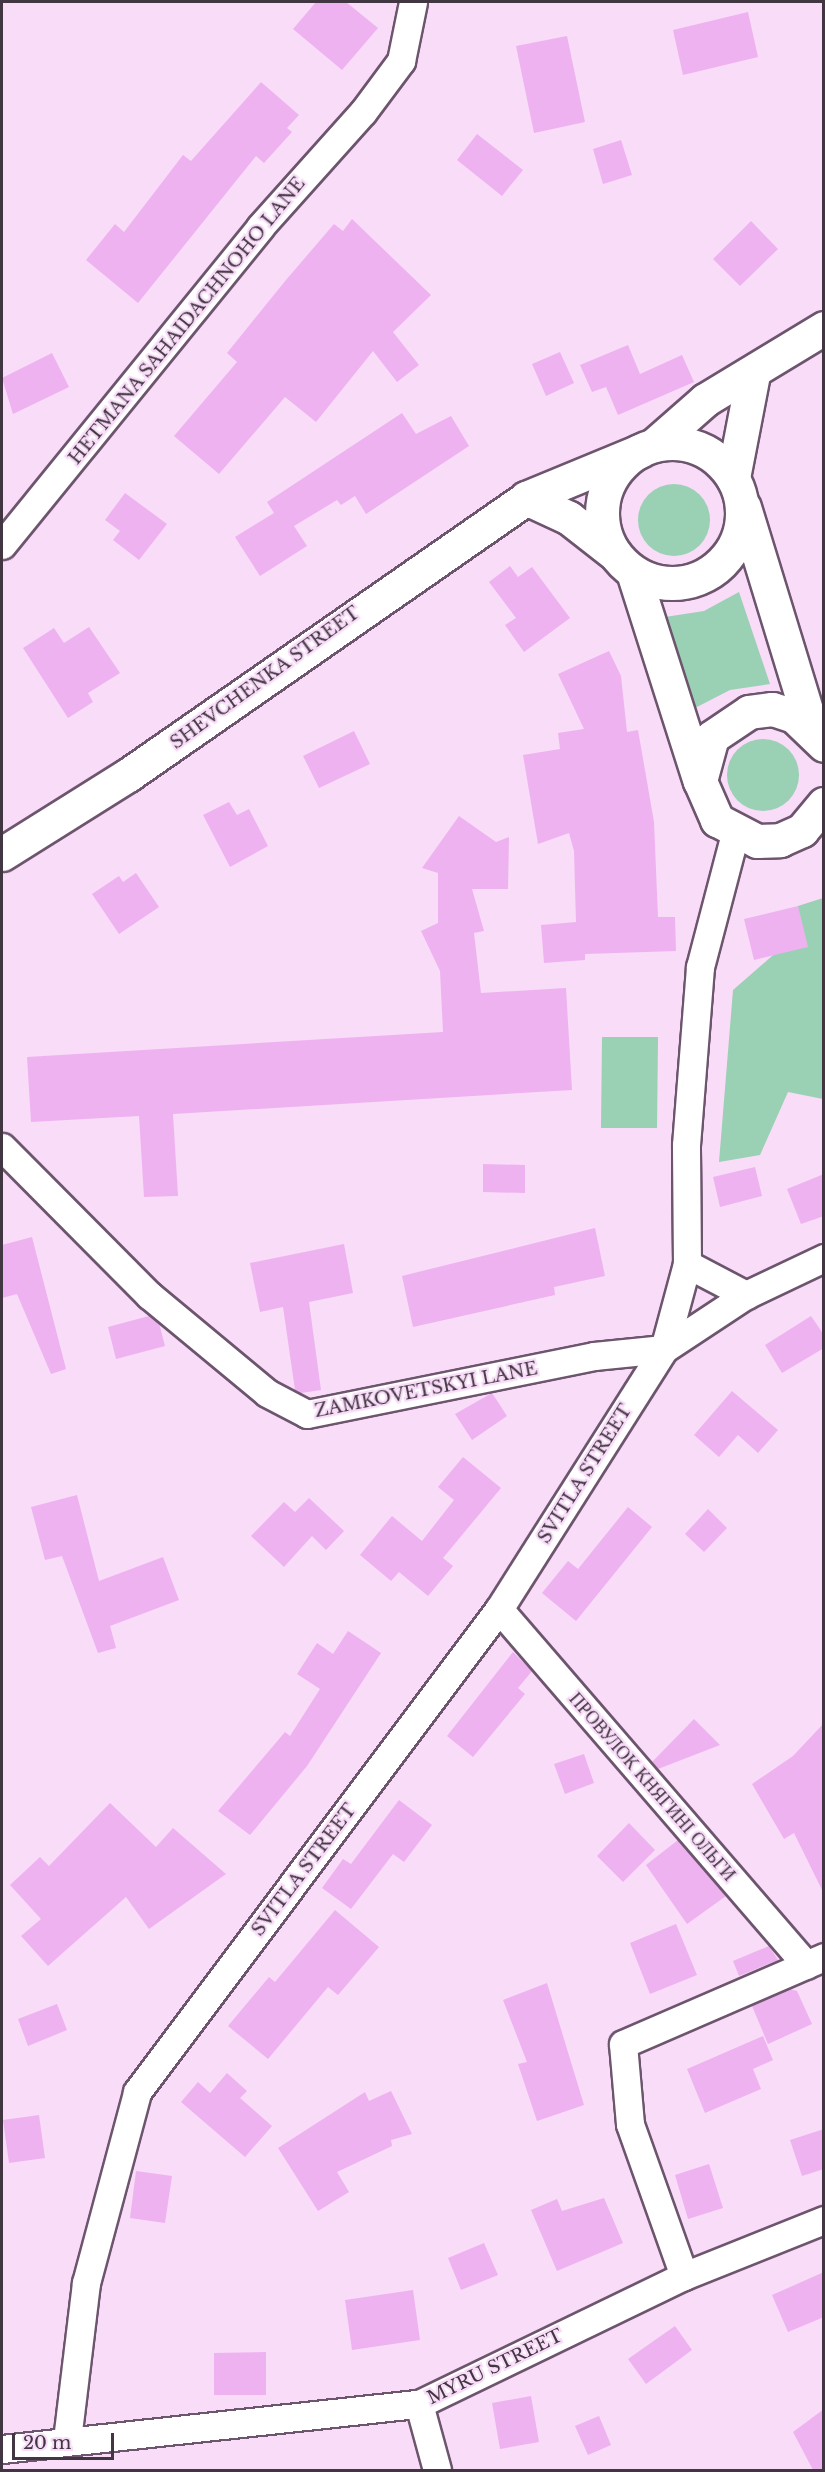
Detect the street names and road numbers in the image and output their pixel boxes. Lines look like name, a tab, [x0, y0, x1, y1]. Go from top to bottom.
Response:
street label: HETMANA SAHAIDACHNOHO LANE	[64, 173, 310, 469]
street label: SHEVCHENKA STREET	[166, 602, 364, 754]
street label: ZAMKOVETSKYI LANE	[313, 1358, 539, 1422]
street label: SVITLA STREET	[533, 1400, 637, 1548]
street label: ПРОВУЛОК КНЯГИНІ ОЛЬГИ	[564, 1688, 740, 1886]
street label: SVITLA STREET	[247, 1799, 361, 1941]
street label: MYRU STREET	[424, 2325, 566, 2409]

